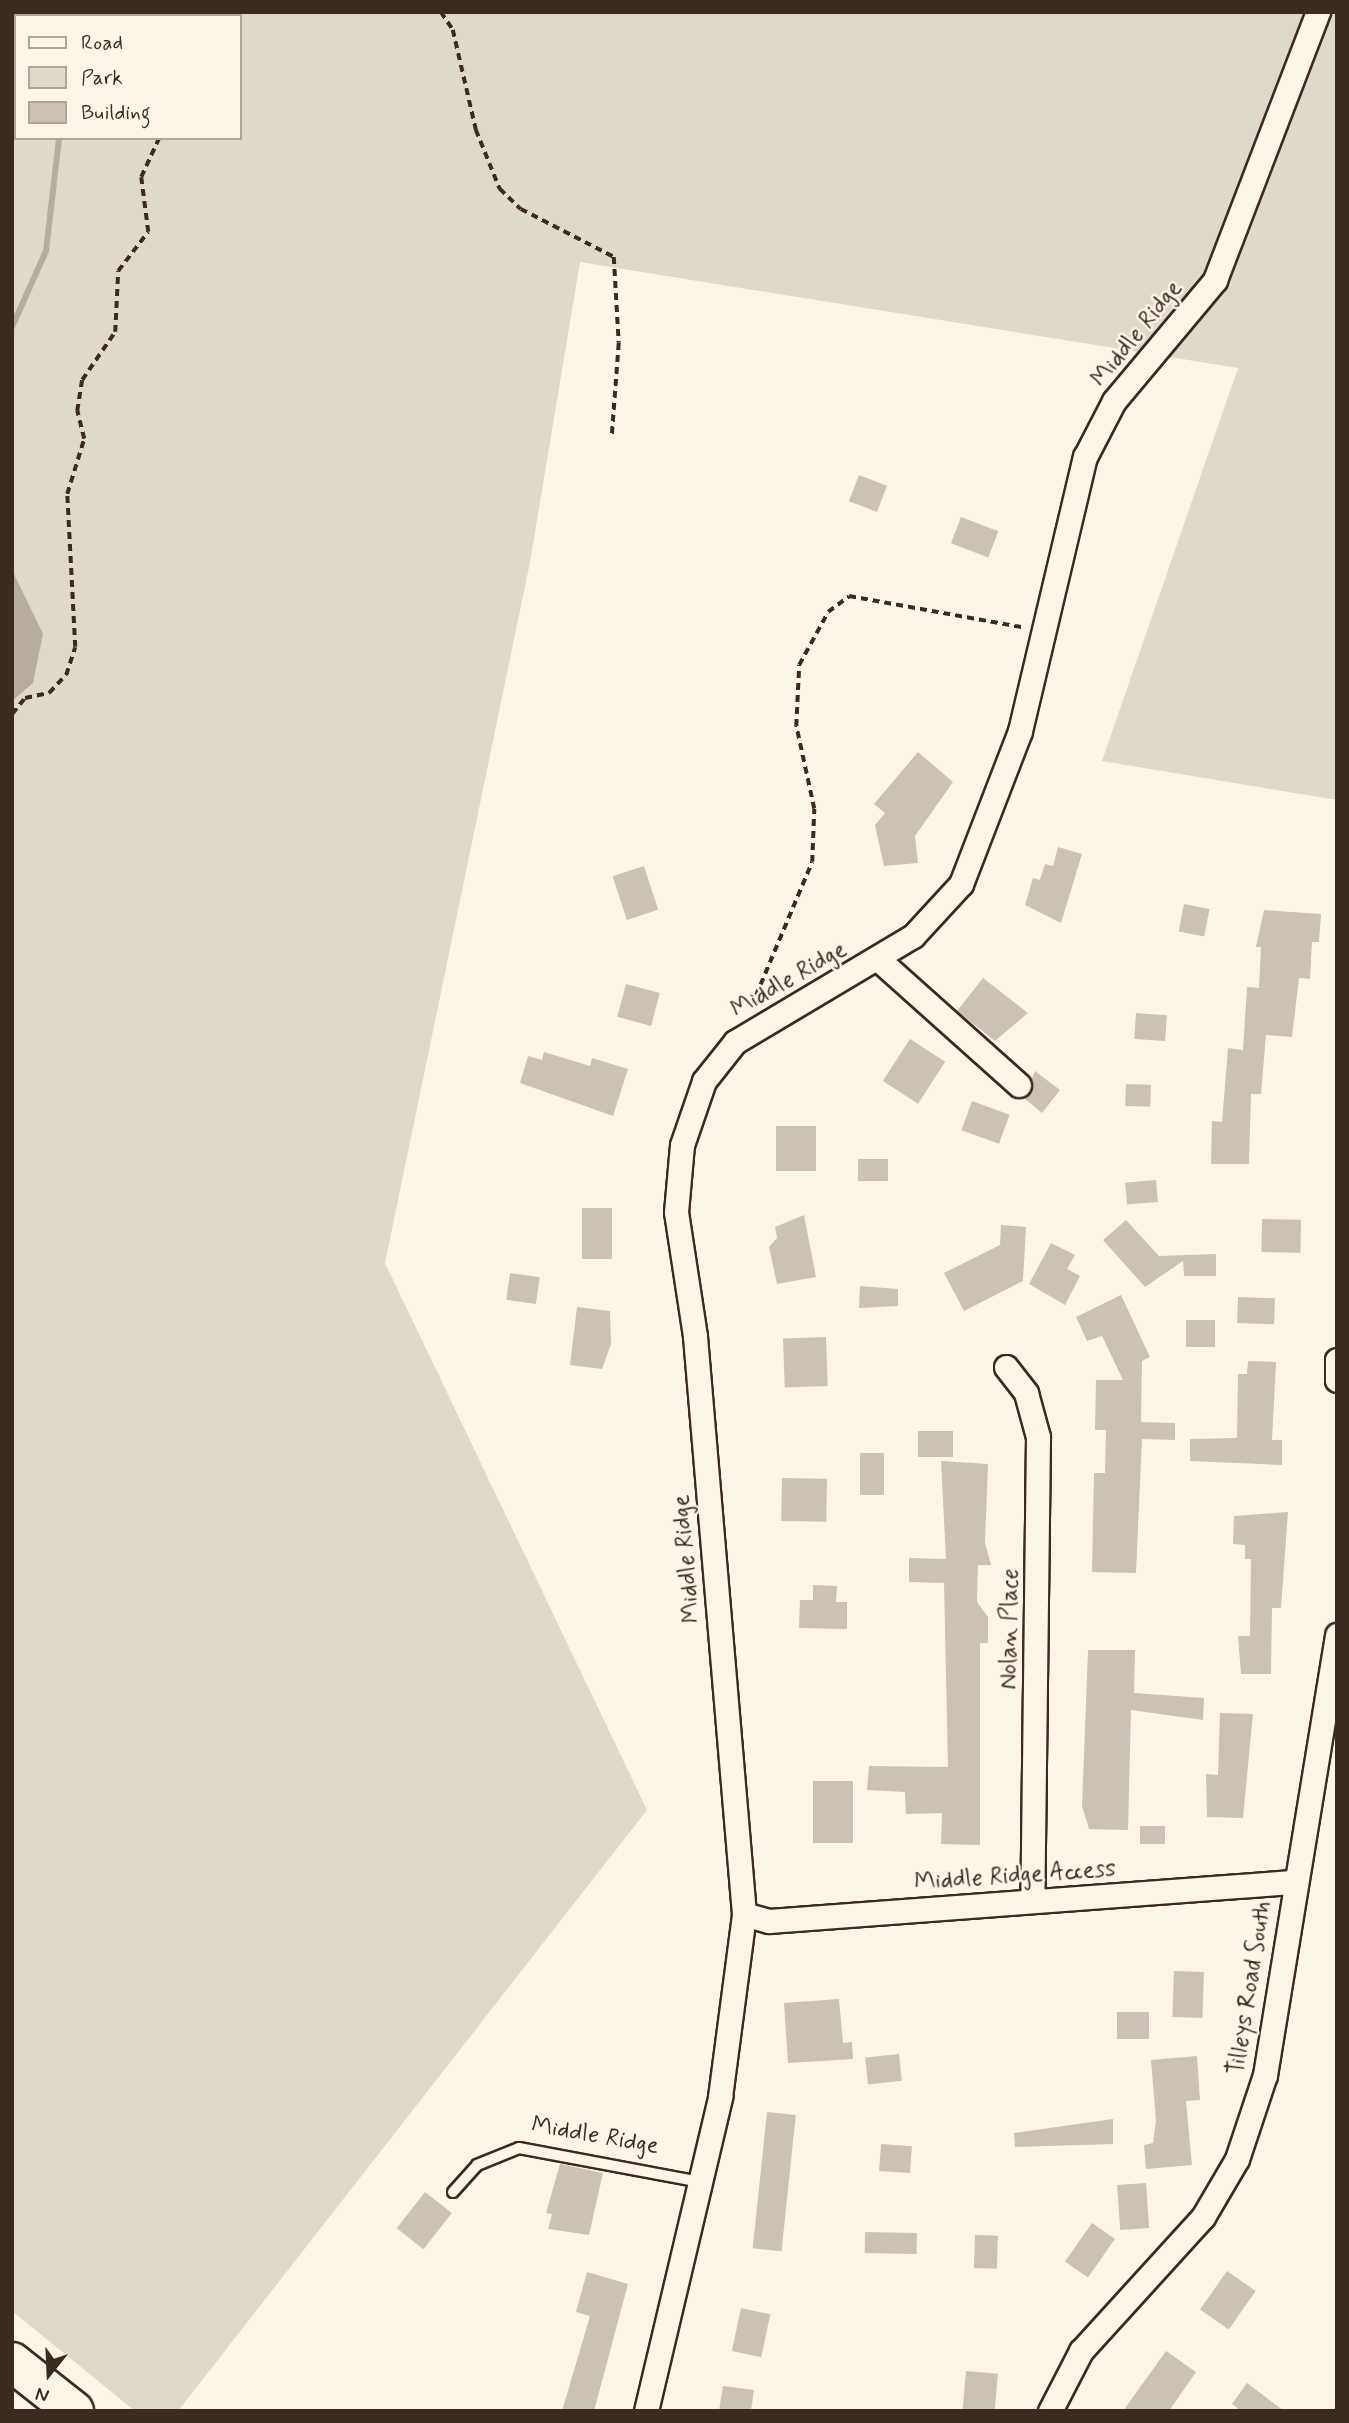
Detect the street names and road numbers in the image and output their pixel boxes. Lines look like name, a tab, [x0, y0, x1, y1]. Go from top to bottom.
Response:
street label: Middle Ridge	[1085, 275, 1189, 393]
street label: Middle Ridge	[726, 935, 852, 1025]
street label: Middle Ridge	[667, 1493, 707, 1625]
street label: Nolan Place	[995, 1568, 1025, 1690]
street label: Middle Ridge Access	[913, 1855, 1117, 1897]
street label: Tilleys Road South	[1222, 1900, 1278, 2076]
street label: Middle Ridge	[529, 2111, 661, 2161]

